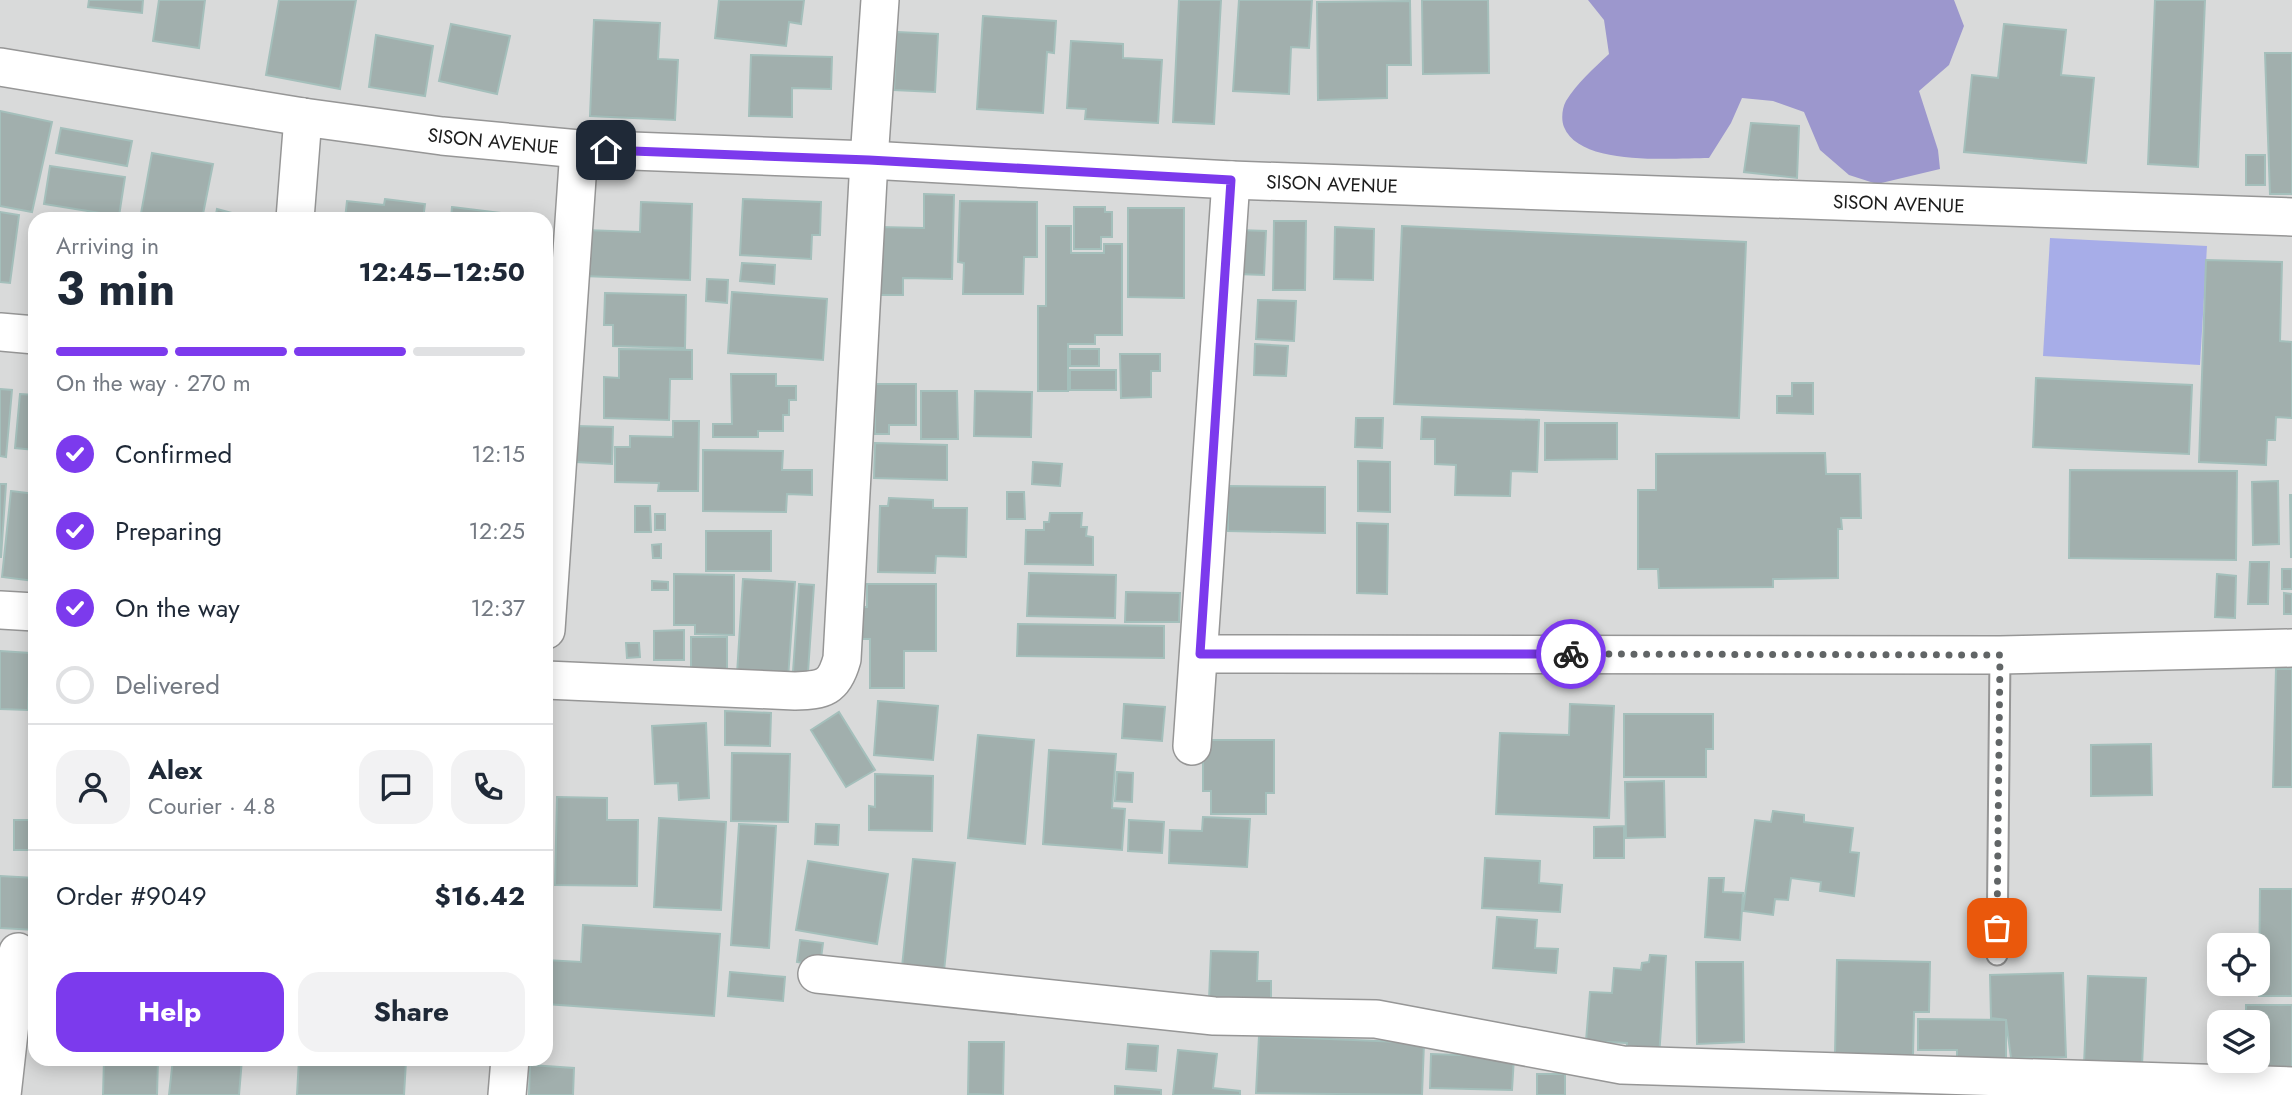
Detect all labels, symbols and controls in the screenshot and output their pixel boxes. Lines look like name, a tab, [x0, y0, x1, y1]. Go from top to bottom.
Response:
pin	[576, 120, 636, 180]
street label: SISON AVENUE	[426, 121, 560, 161]
icon: home	[587, 131, 625, 169]
street label: SISON AVENUE	[1266, 168, 1398, 199]
street label: SISON AVENUE	[1833, 188, 1965, 219]
text: Arriving in	[56, 229, 159, 263]
text: 12:45–12:50	[358, 253, 525, 291]
text: 3 min	[56, 256, 175, 322]
text: On the way · 270 m	[56, 366, 251, 400]
icon: check	[56, 435, 94, 473]
text: Confirmed	[115, 435, 232, 473]
text: 12:15	[471, 437, 525, 471]
icon: check	[56, 512, 94, 550]
text: Preparing	[115, 512, 222, 550]
text: 12:25	[469, 514, 525, 548]
icon: check	[56, 589, 94, 627]
text: On the way	[115, 589, 240, 627]
text: 12:37	[470, 591, 525, 625]
courier	[1536, 619, 1606, 689]
icon: bike	[1552, 635, 1590, 673]
text: Delivered	[115, 666, 220, 704]
button: person	[56, 750, 130, 824]
button: chat	[359, 750, 433, 824]
button: phone	[451, 750, 525, 824]
text: Alex	[148, 751, 202, 789]
text: Courier · 4.8	[148, 789, 276, 823]
text: Order #9049	[56, 877, 207, 915]
text: $16.42	[435, 877, 525, 915]
pin	[1967, 898, 2027, 958]
icon: bag	[1978, 909, 2016, 947]
map controls	[2207, 933, 2270, 1073]
button: locate	[2207, 933, 2270, 996]
button: Help	[56, 972, 284, 1052]
button: Share	[298, 972, 525, 1052]
button: layers	[2207, 1010, 2270, 1073]

